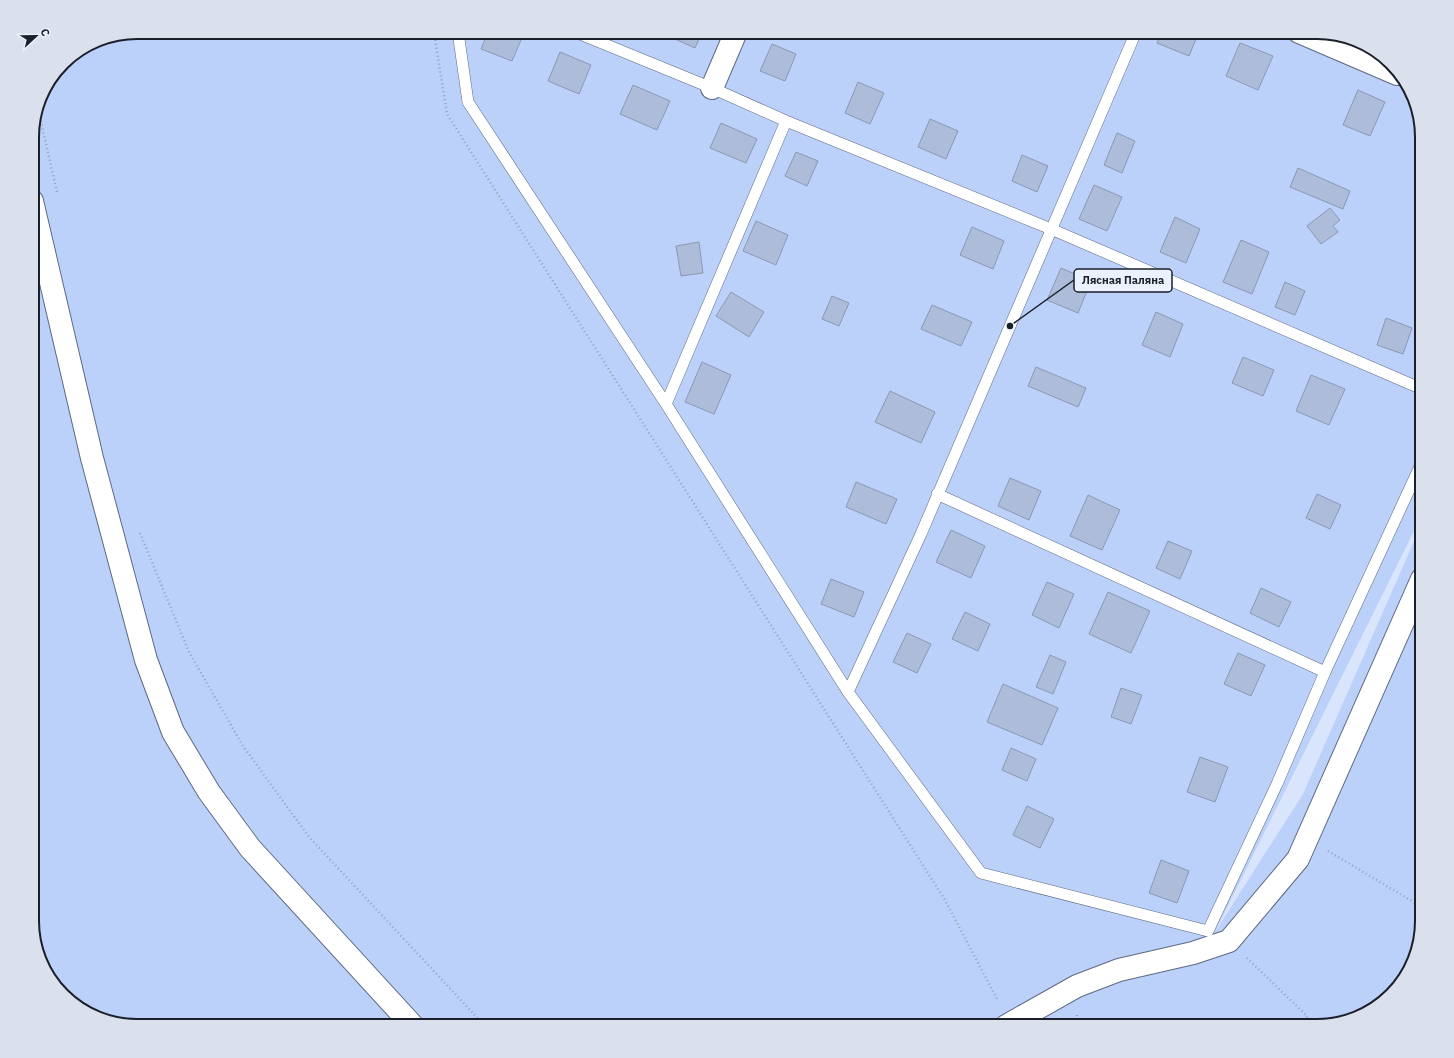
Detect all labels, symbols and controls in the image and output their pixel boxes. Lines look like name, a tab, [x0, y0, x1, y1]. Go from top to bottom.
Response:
north arrow	[16, 16, 56, 56]
text: С	[37, 26, 53, 38]
callout: Лясная Паляна	[1074, 269, 1172, 292]
text: Лясная Паляна	[1082, 273, 1164, 287]

